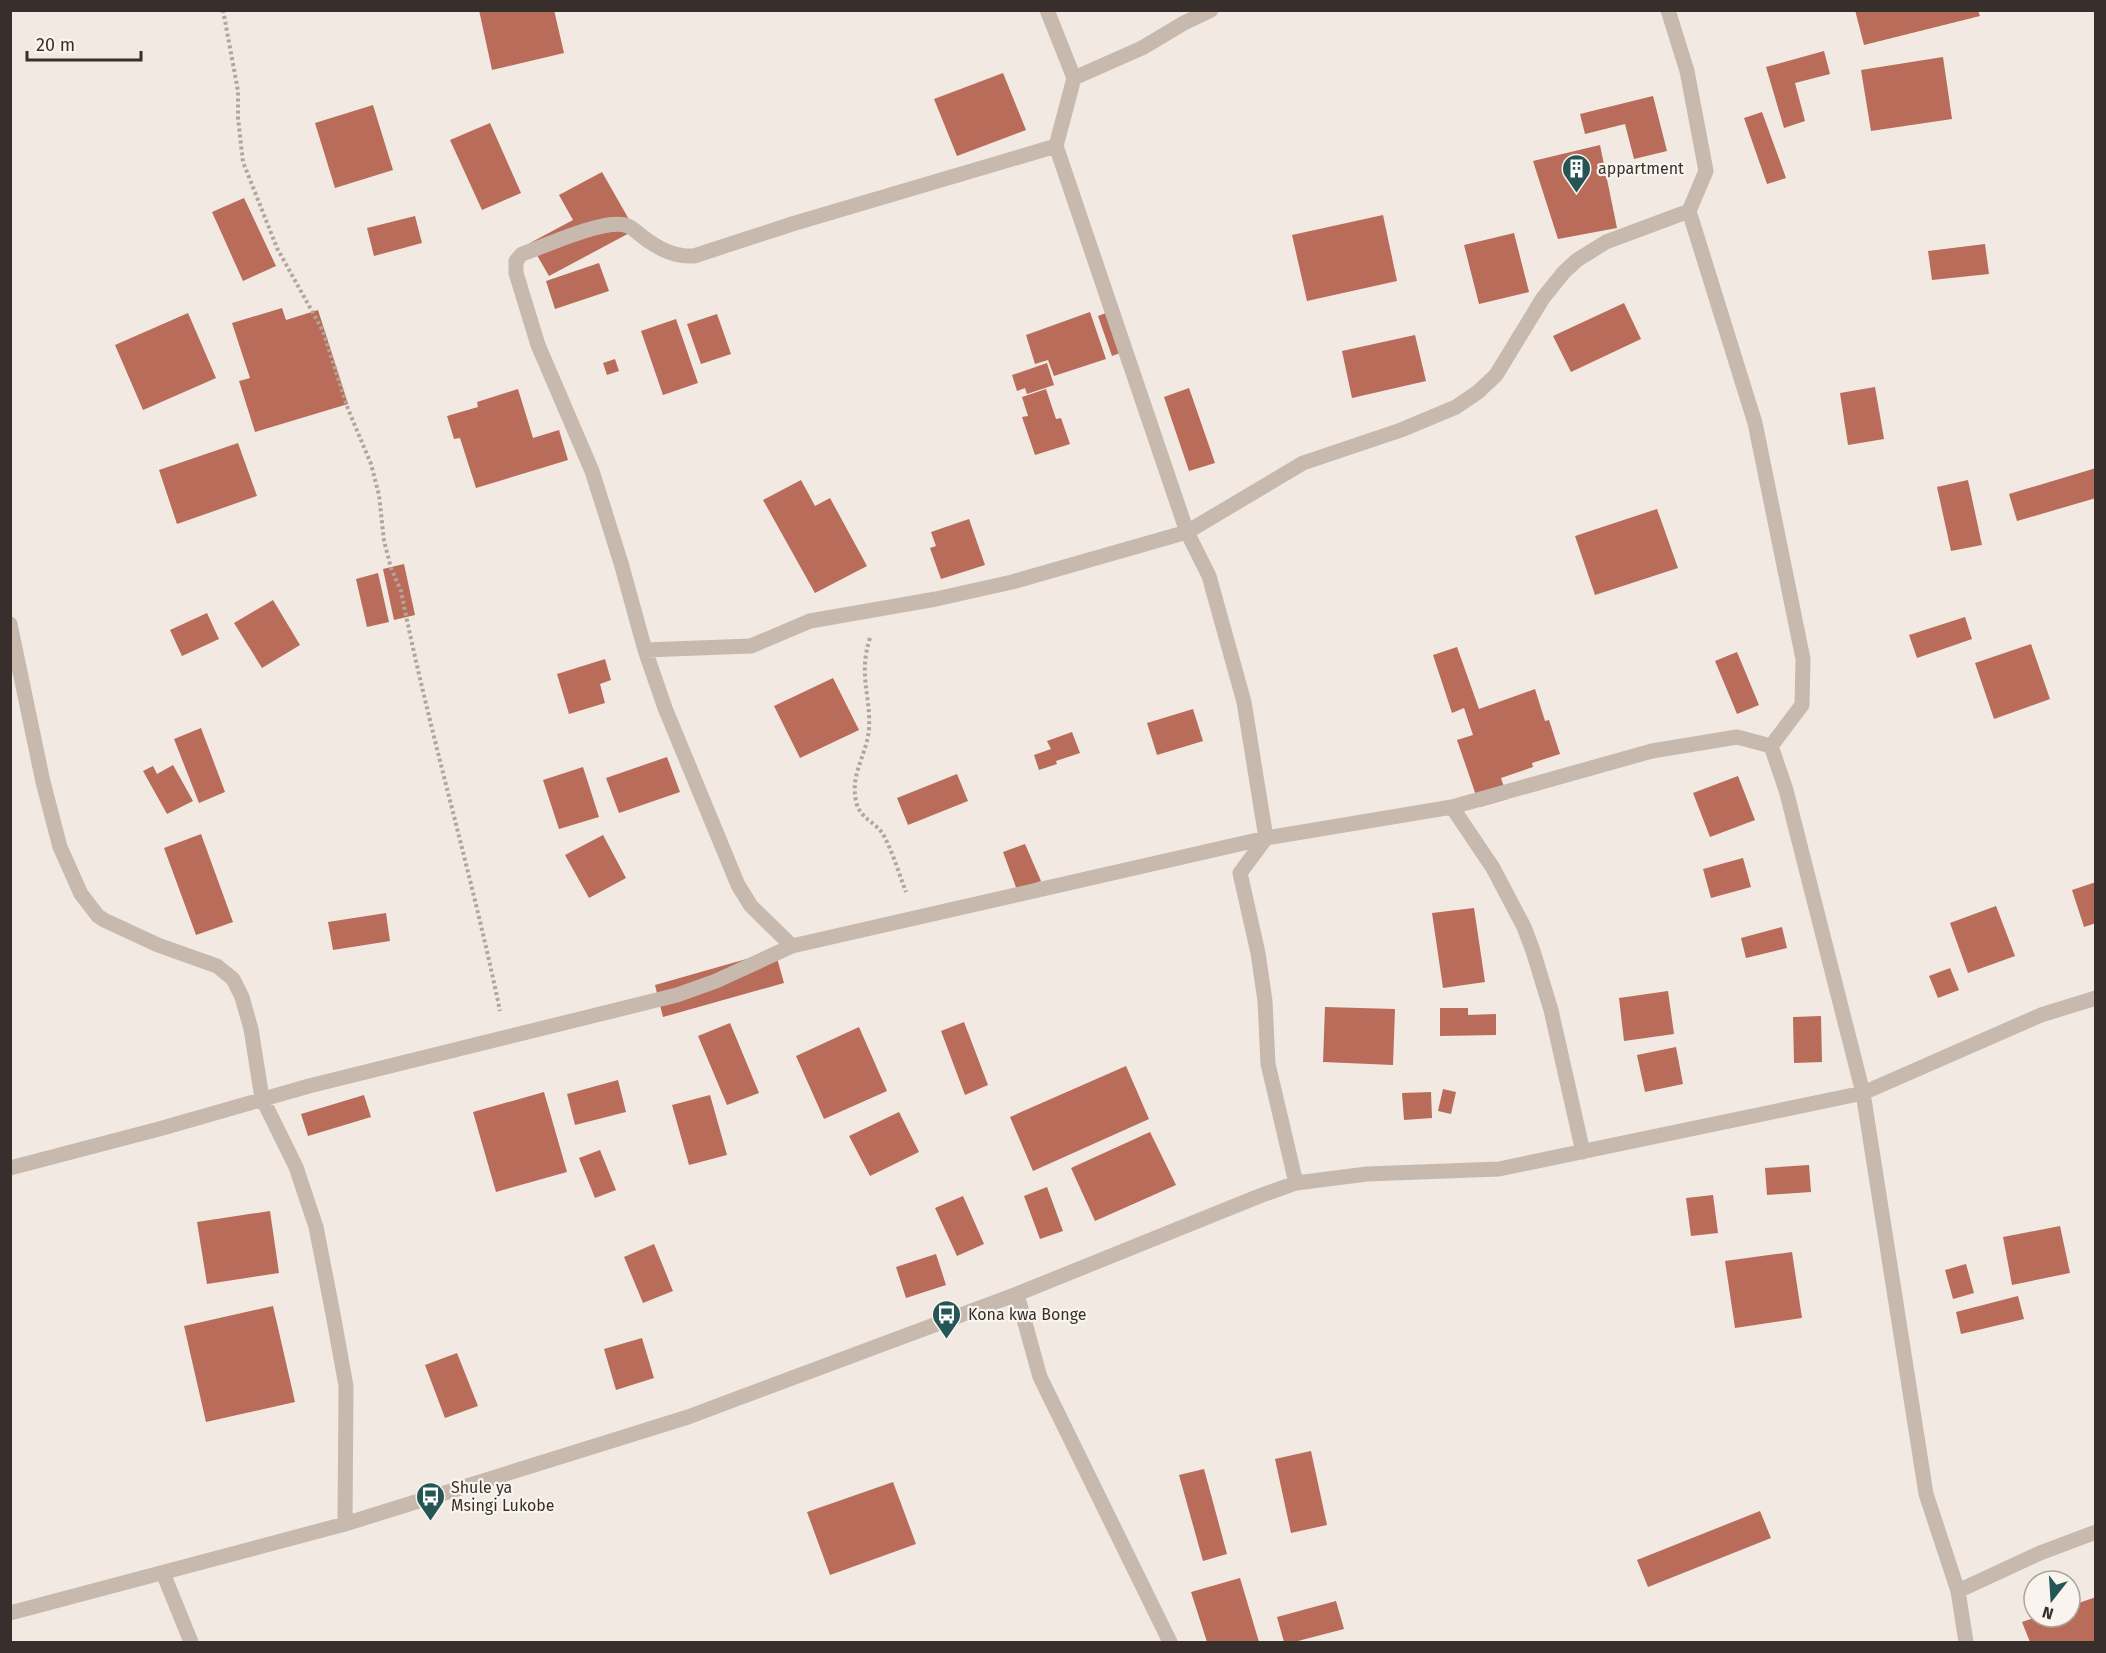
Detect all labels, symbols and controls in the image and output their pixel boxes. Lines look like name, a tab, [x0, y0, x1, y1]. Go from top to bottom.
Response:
scale bar	[27, 24, 141, 62]
text: 20 m	[36, 34, 75, 56]
building icon: appartment	[1561, 152, 1593, 194]
place label: appartment	[1598, 159, 1684, 178]
bus stop icon: Kona kwa Bonge	[931, 1298, 963, 1340]
place label: Kona kwa Bonge	[968, 1305, 1087, 1324]
place label: Shule ya Msingi Lukobe	[451, 1478, 555, 1515]
bus stop icon: Shule ya Msingi Lukobe	[414, 1480, 446, 1522]
north arrow	[2022, 1569, 2082, 1629]
text: N	[2040, 1602, 2056, 1624]

